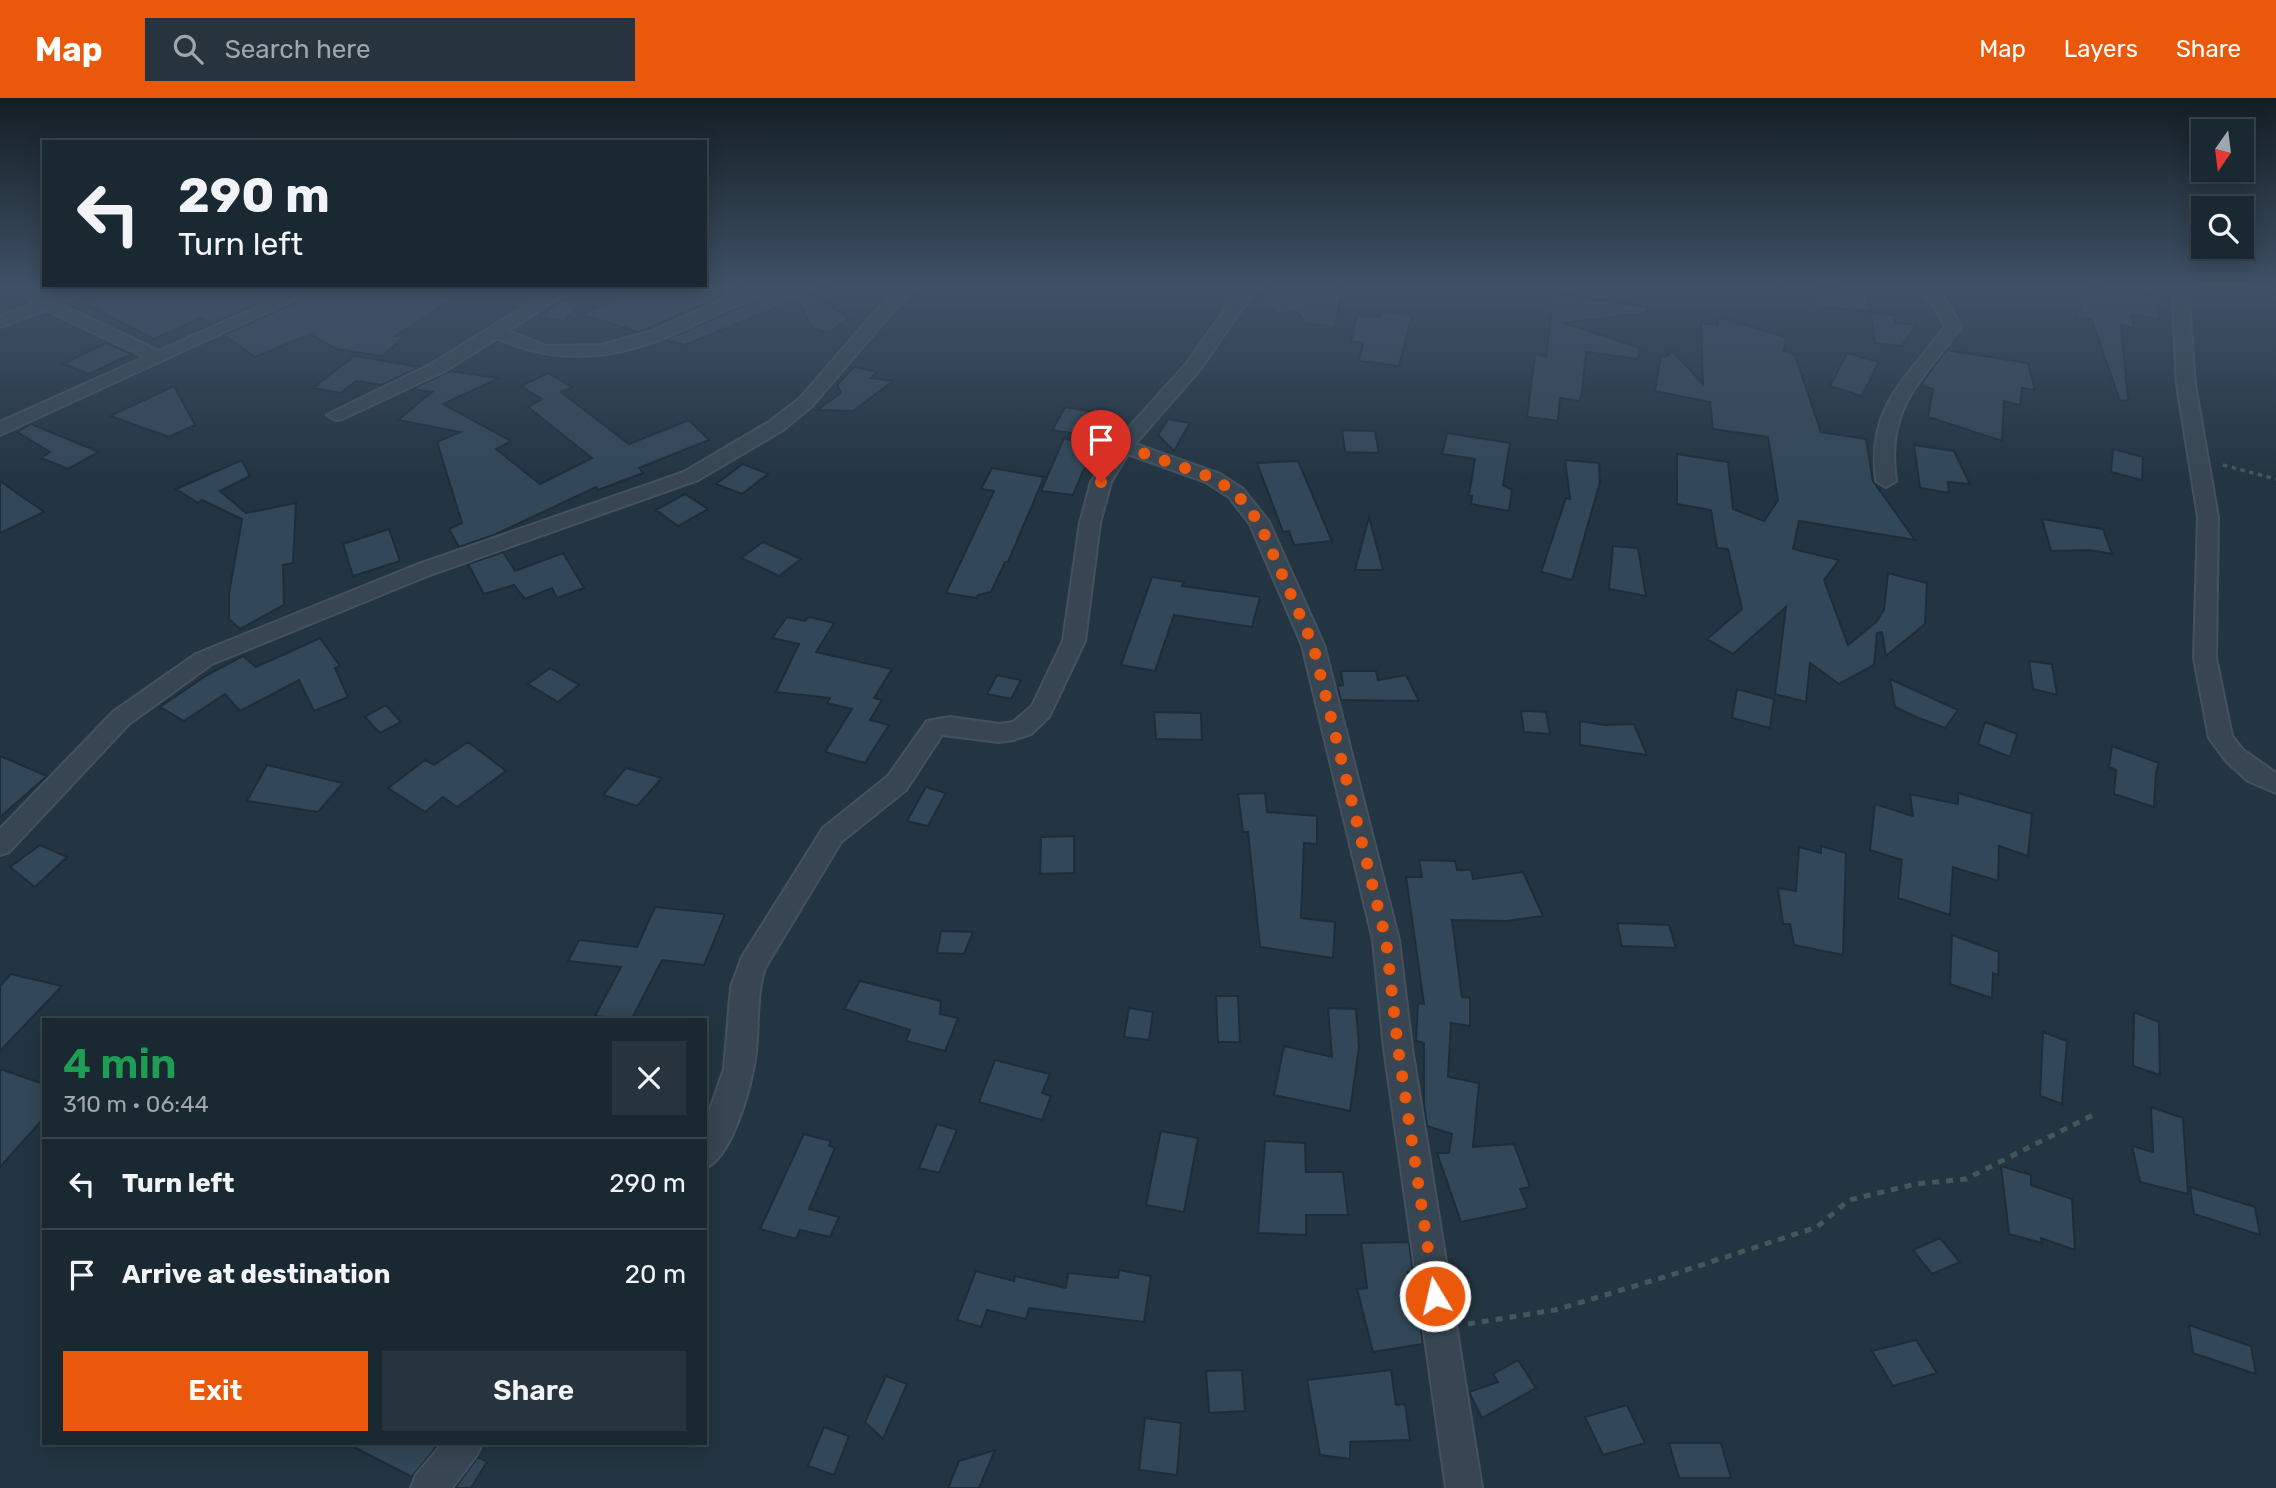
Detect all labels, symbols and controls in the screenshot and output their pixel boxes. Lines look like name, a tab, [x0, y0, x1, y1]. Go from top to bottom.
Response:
search box	[145, 18, 635, 81]
text: Map	[35, 30, 103, 69]
icon: search	[169, 30, 207, 68]
text: Search here	[225, 34, 370, 65]
text: Map	[1979, 35, 2026, 63]
text: Layers	[2064, 35, 2138, 63]
text: Share	[2176, 35, 2241, 63]
north arrow	[2191, 119, 2254, 182]
map controls	[2191, 119, 2254, 259]
text: 290 m	[178, 166, 330, 224]
icon: left	[63, 168, 154, 259]
button: search	[2191, 196, 2254, 259]
text: Turn left	[178, 225, 303, 263]
pin	[1071, 410, 1131, 482]
icon: arrive	[1082, 421, 1120, 459]
text: 4 min	[63, 1039, 177, 1089]
button: close	[612, 1041, 686, 1115]
text: 310 m · 06:44	[63, 1090, 209, 1118]
icon: left	[63, 1165, 101, 1203]
text: Turn left	[122, 1168, 234, 1199]
text: 290 m	[609, 1168, 686, 1199]
icon: arrive	[63, 1256, 101, 1294]
text: Arrive at destination	[122, 1259, 390, 1290]
text: 20 m	[625, 1259, 686, 1290]
position arrow	[1398, 1259, 1472, 1333]
button: Exit	[63, 1351, 368, 1431]
button: Share	[382, 1351, 686, 1431]

